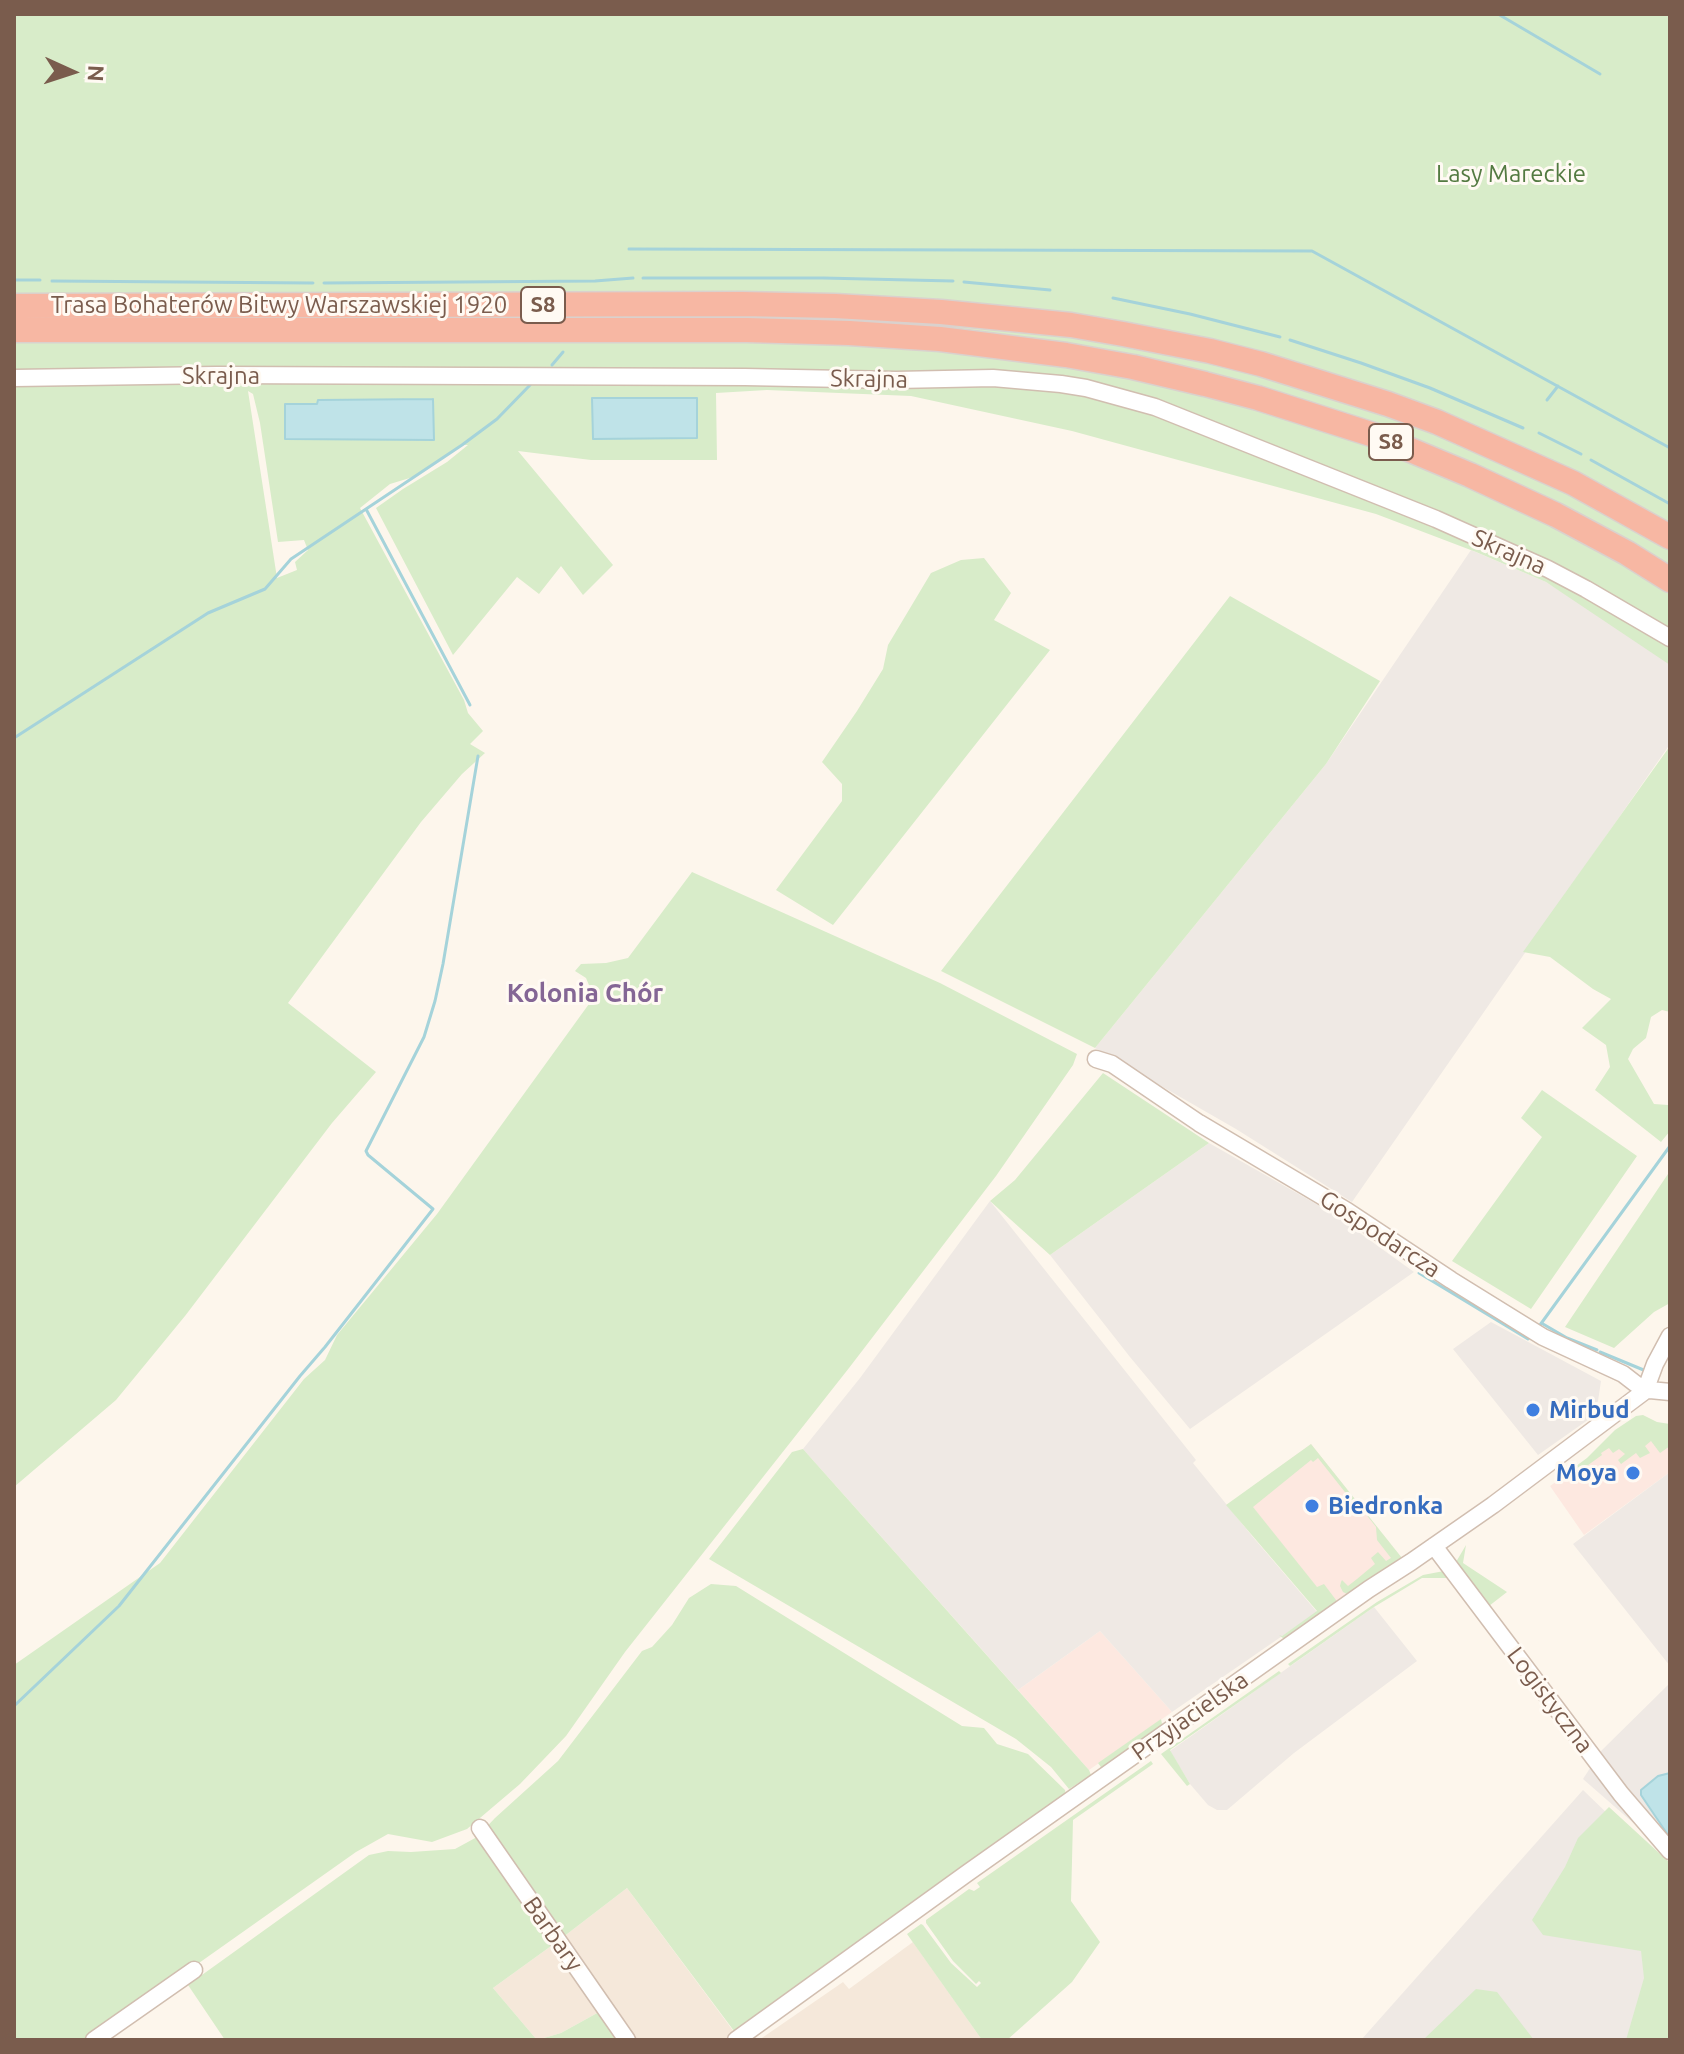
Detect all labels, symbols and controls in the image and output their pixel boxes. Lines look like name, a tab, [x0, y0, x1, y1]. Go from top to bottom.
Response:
north arrow	[32, 32, 112, 112]
text: N	[84, 64, 109, 82]
park label: Lasy Mareckie	[1436, 160, 1586, 188]
road number: S8	[521, 287, 565, 323]
street label: Trasa Bohaterów Bitwy Warszawskiej 1920	[51, 291, 507, 319]
street label: Skrajna	[182, 362, 260, 390]
street label: Skrajna	[830, 364, 908, 394]
road number: S8	[1369, 424, 1413, 460]
street label: Skrajna	[1468, 523, 1550, 581]
district label: Kolonia Chór	[507, 977, 663, 1009]
street label: Gospodarcza	[1314, 1184, 1446, 1284]
place label: Mirbud	[1549, 1396, 1630, 1424]
marker: Mirbud	[1524, 1401, 1542, 1419]
place label: Moya	[1556, 1459, 1617, 1487]
marker: Moya	[1624, 1464, 1642, 1482]
place label: Biedronka	[1328, 1492, 1443, 1520]
marker: Biedronka	[1303, 1497, 1321, 1515]
street label: Logistyczna	[1501, 1641, 1599, 1759]
street label: Przyjacielska	[1126, 1665, 1254, 1767]
street label: Barbary	[517, 1891, 589, 1977]

